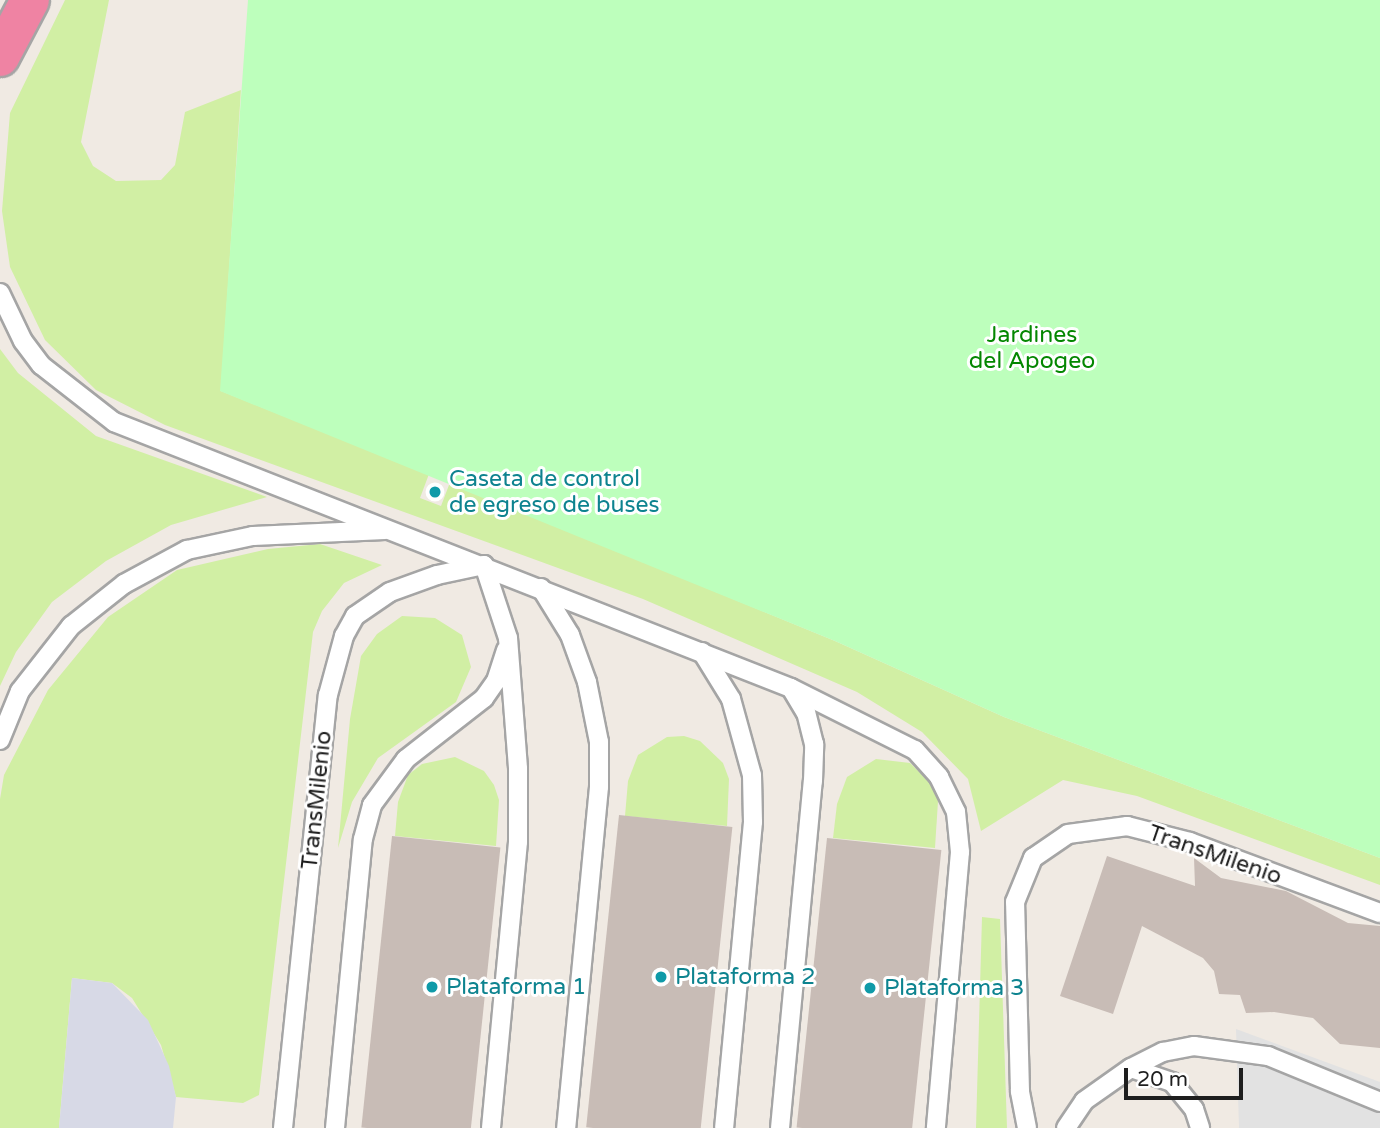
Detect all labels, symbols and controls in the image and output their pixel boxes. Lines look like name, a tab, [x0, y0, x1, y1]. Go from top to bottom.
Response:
park label: Jardines del Apogeo	[969, 321, 1095, 375]
place label: Caseta de control de egreso de buses	[449, 465, 660, 519]
marker: Caseta de control de egreso de buses	[427, 484, 443, 500]
street label: TransMilenio	[296, 729, 338, 871]
street label: TransMilenio	[1145, 819, 1285, 891]
place label: Plataforma 2	[675, 963, 815, 991]
marker: Plataforma 2	[653, 969, 669, 985]
place label: Plataforma 1	[446, 973, 586, 1001]
place label: Plataforma 3	[884, 974, 1024, 1002]
marker: Plataforma 1	[424, 979, 440, 995]
marker: Plataforma 3	[862, 980, 878, 996]
scale bar	[1128, 1054, 1247, 1098]
text: 20 m	[1137, 1067, 1188, 1092]

